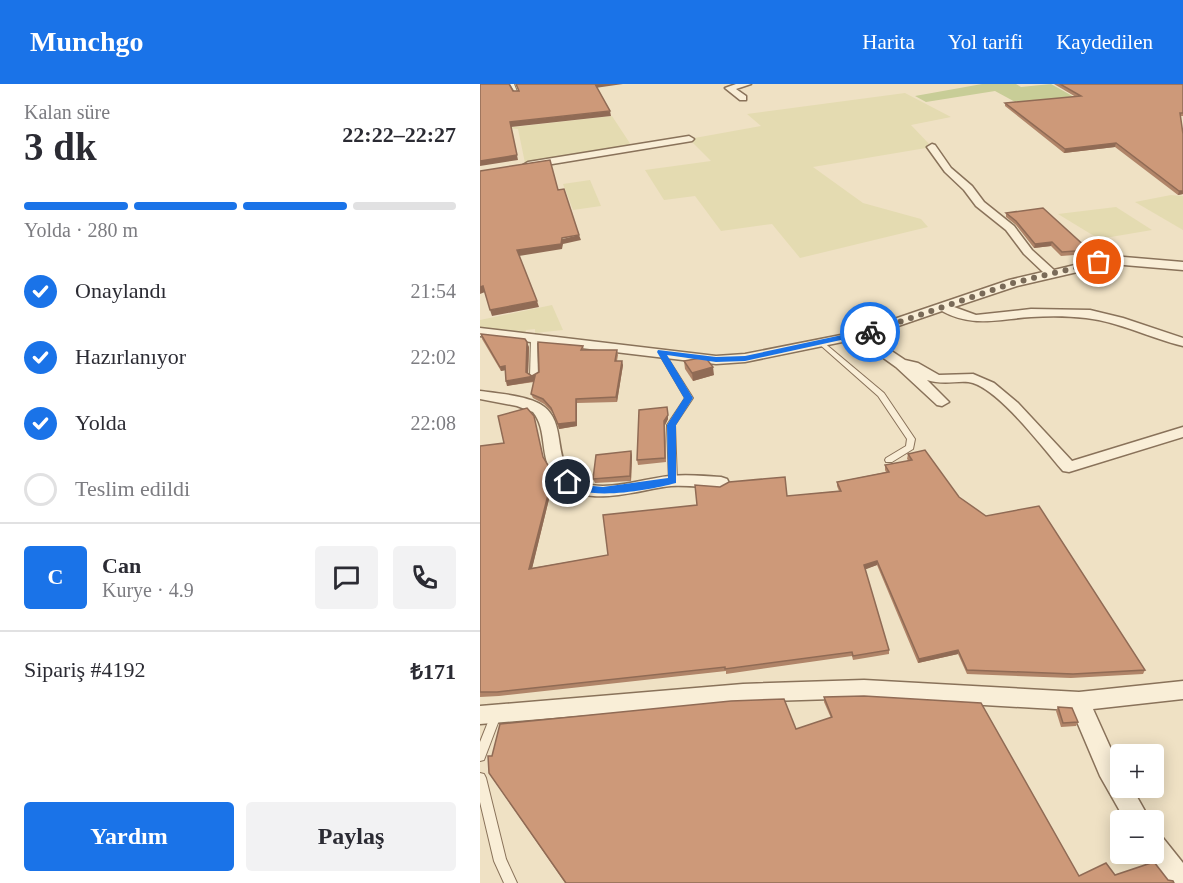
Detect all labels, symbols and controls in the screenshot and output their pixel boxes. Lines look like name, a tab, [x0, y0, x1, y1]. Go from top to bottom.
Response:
text: Munchgo	[30, 26, 144, 57]
text: Harita	[862, 30, 915, 54]
text: Yol tarifi	[948, 30, 1023, 54]
text: Kaydedilen	[1056, 30, 1153, 54]
text: Kalan süre	[24, 101, 110, 123]
text: 22:22–22:27	[342, 122, 456, 147]
text: 3 dk	[24, 125, 97, 168]
text: Yolda · 280 m	[24, 219, 138, 241]
pin	[1073, 236, 1124, 287]
icon: bag	[1082, 245, 1115, 278]
icon: check	[24, 275, 57, 308]
text: Onaylandı	[75, 278, 167, 303]
text: 21:54	[410, 280, 456, 302]
courier	[840, 302, 900, 362]
icon: bike	[854, 316, 887, 349]
icon: check	[24, 341, 57, 374]
text: Hazırlanıyor	[75, 344, 186, 369]
text: 22:02	[410, 346, 456, 368]
icon: check	[24, 407, 57, 440]
text: Yolda	[75, 410, 127, 435]
text: 22:08	[410, 412, 456, 434]
pin	[542, 456, 593, 507]
icon: home	[551, 465, 584, 498]
text: Teslim edildi	[75, 476, 190, 501]
button: chat	[315, 546, 378, 609]
button: phone	[393, 546, 456, 609]
text: Can	[102, 553, 141, 578]
text: C	[48, 564, 63, 589]
text: Kurye · 4.9	[102, 579, 194, 601]
text: Sipariş #4192	[24, 657, 146, 682]
text: ₺171	[410, 659, 456, 684]
map controls	[1110, 744, 1164, 864]
button: +	[1110, 744, 1164, 798]
button: Yardım	[24, 802, 234, 871]
button: Paylaş	[246, 802, 456, 871]
button: −	[1110, 810, 1164, 864]

